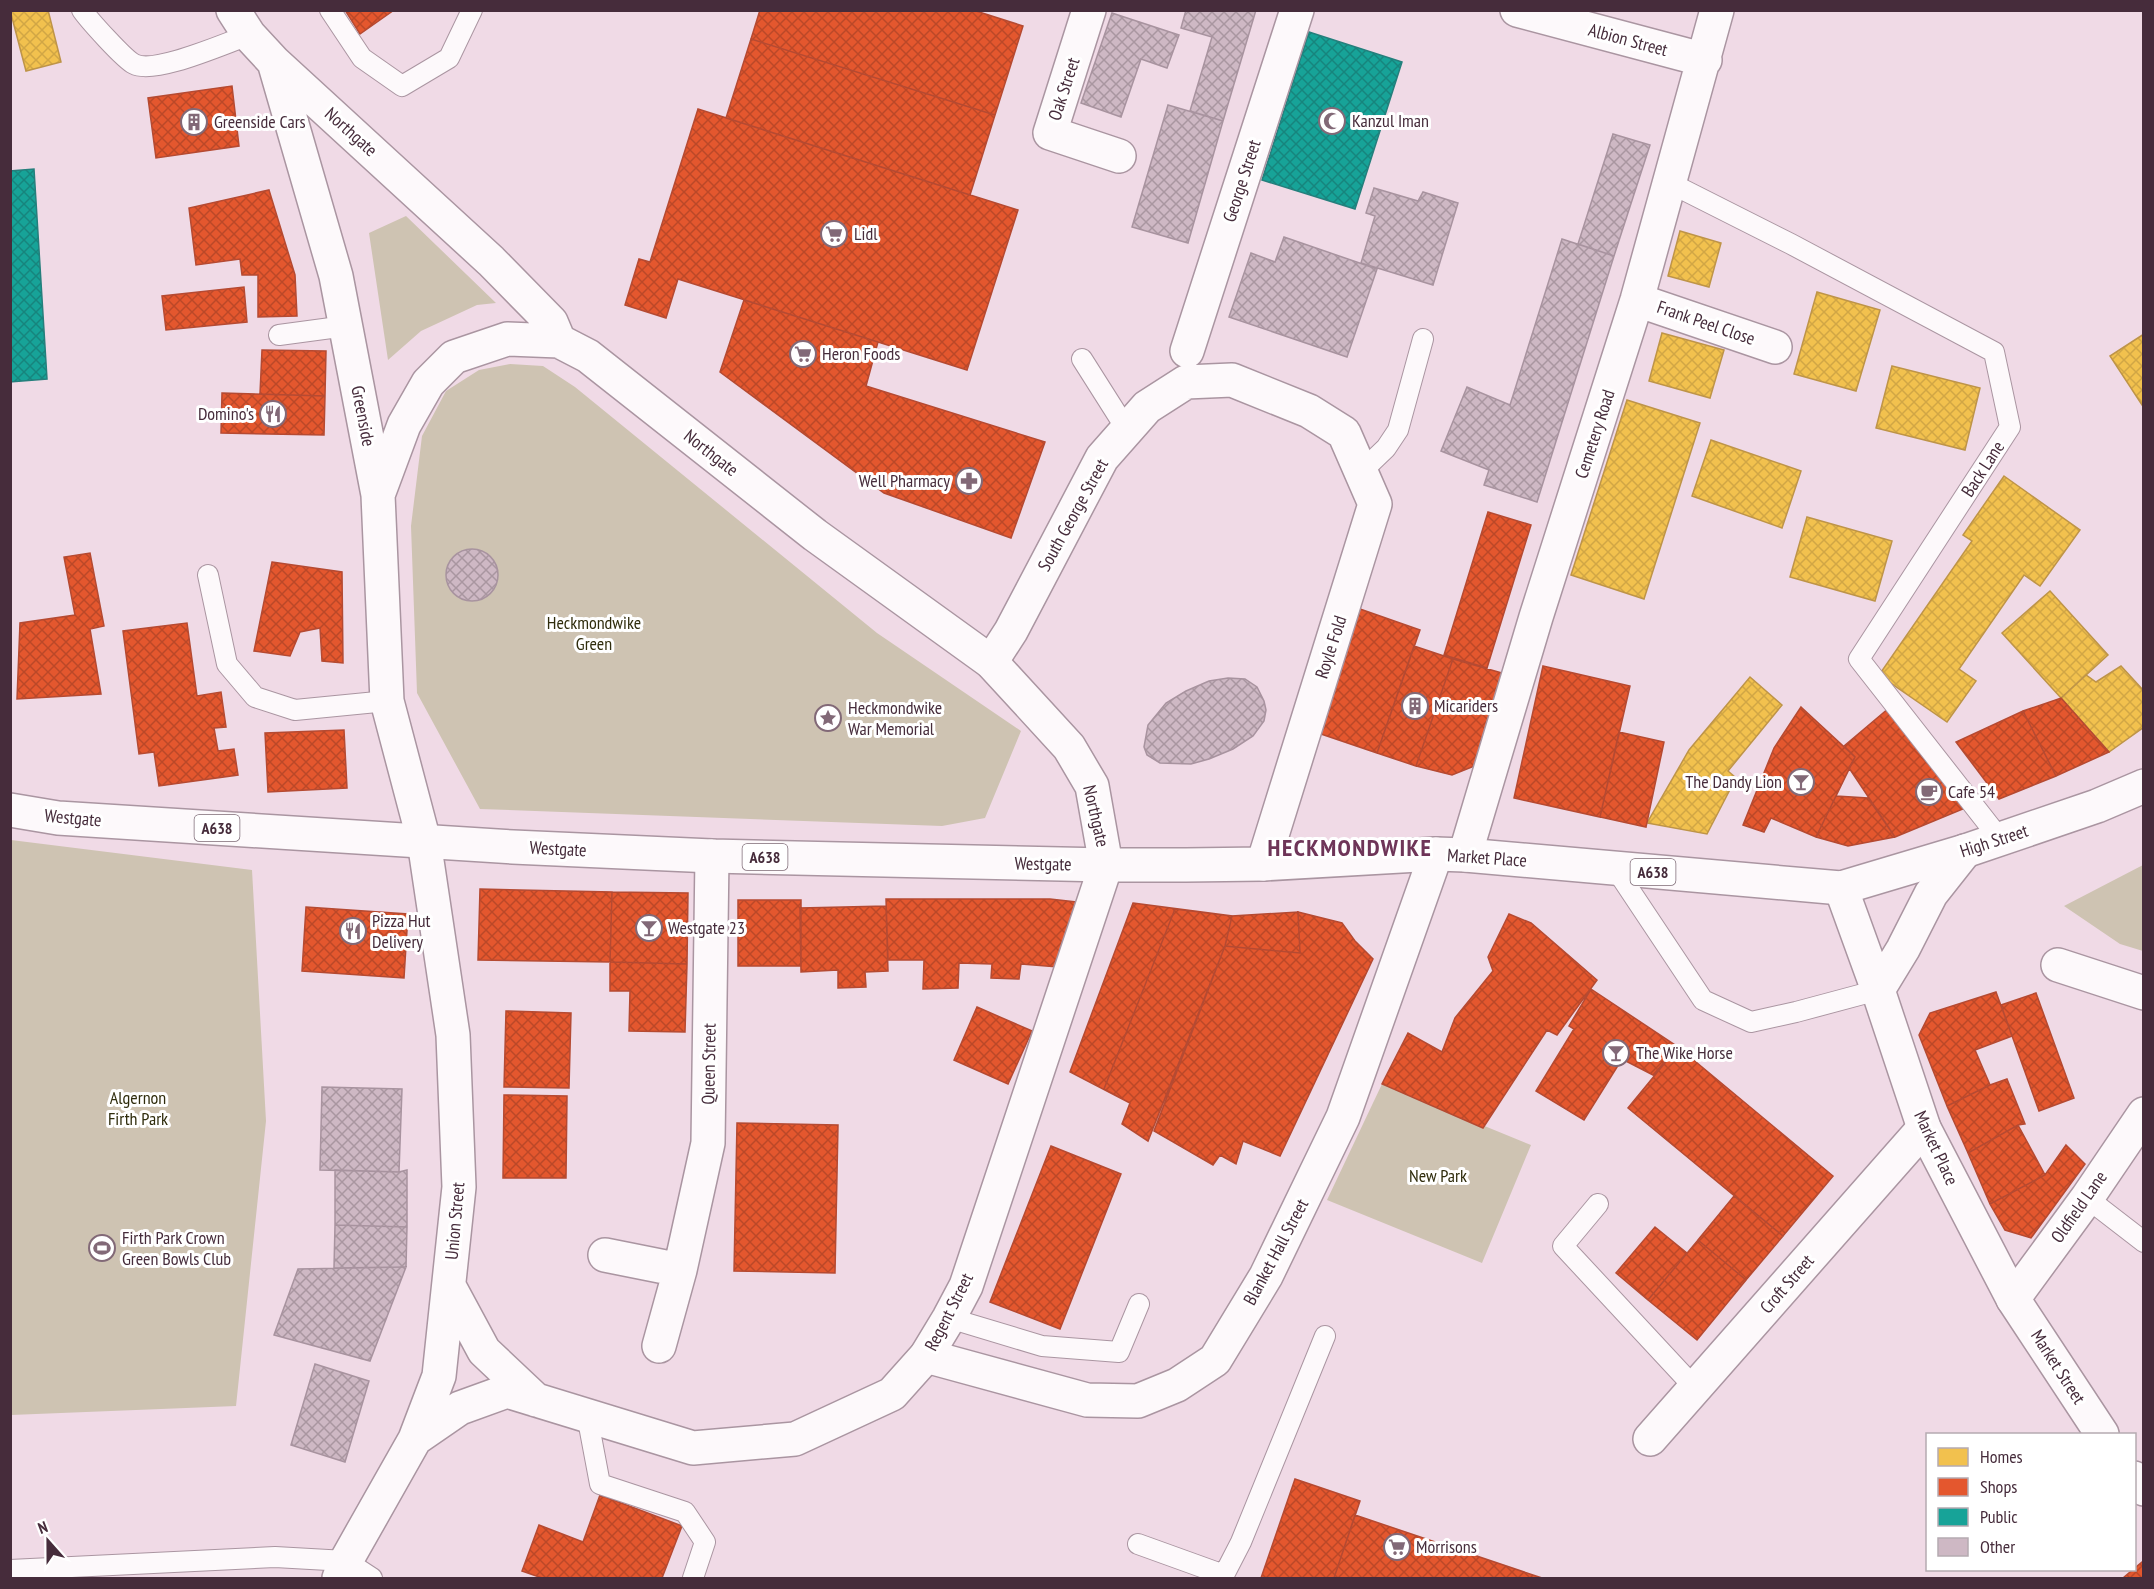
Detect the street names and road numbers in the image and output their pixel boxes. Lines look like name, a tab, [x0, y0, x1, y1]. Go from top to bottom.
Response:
street label: Albion Street	[1586, 18, 1670, 61]
street label: Oak Street	[1043, 54, 1084, 123]
street label: Northgate	[320, 102, 382, 161]
street label: George Street	[1217, 137, 1266, 225]
street label: Frank Peel Close	[1654, 295, 1758, 350]
street label: Greenside	[346, 383, 381, 448]
street label: Cemetery Road	[1569, 386, 1620, 481]
street label: Northgate	[679, 424, 743, 481]
street label: Back Lane	[1956, 436, 2009, 501]
street label: South George Street	[1032, 454, 1113, 575]
street label: Royle Fold	[1310, 612, 1351, 681]
street label: Northgate	[1078, 783, 1115, 849]
street label: Westgate	[44, 804, 102, 831]
road number: A638	[194, 815, 240, 841]
street label: High Street	[1957, 819, 2031, 862]
street label: Westgate	[529, 836, 587, 861]
street label: Market Place	[1447, 843, 1528, 872]
road number: A638	[742, 844, 788, 870]
street label: Westgate	[1014, 852, 1072, 875]
road number: A638	[1630, 859, 1676, 885]
street label: Queen Street	[696, 1023, 721, 1105]
street label: Market Place	[1909, 1107, 1964, 1189]
street label: Oldfield Lane	[2045, 1166, 2112, 1247]
street label: Union Street	[440, 1181, 469, 1261]
street label: Blanket Hall Street	[1238, 1195, 1313, 1309]
street label: Croft Street	[1755, 1249, 1819, 1318]
street label: Regent Street	[919, 1269, 978, 1355]
street label: Market Street	[2026, 1325, 2091, 1408]

